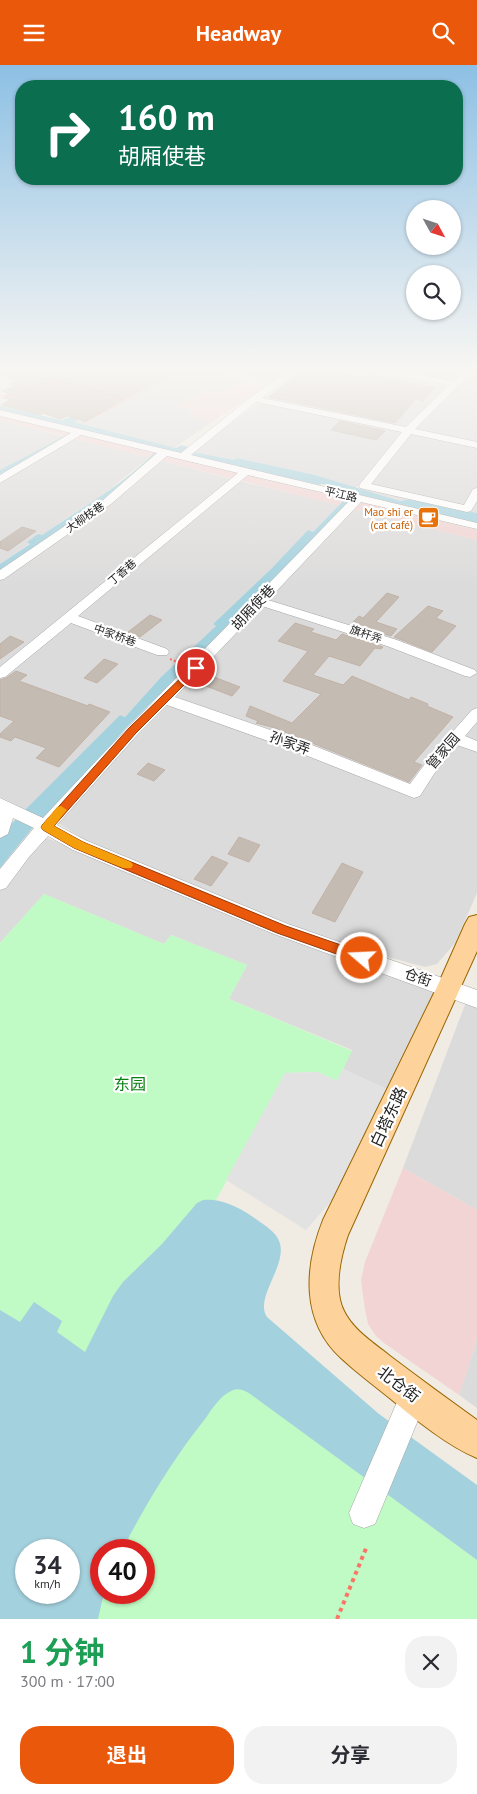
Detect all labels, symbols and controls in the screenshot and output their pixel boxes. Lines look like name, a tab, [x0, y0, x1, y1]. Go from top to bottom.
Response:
icon: menu	[20, 19, 48, 47]
text: Headway	[196, 19, 281, 47]
icon: search	[429, 19, 457, 47]
text: 160 m	[118, 94, 215, 140]
icon: right	[35, 100, 100, 165]
text: 胡厢使巷	[118, 142, 206, 170]
north arrow	[406, 200, 461, 255]
map controls	[406, 200, 461, 320]
button: search	[406, 265, 461, 320]
street label: 平江路	[323, 483, 359, 505]
street label: 大柳枝巷	[63, 499, 107, 535]
place label: Mao shi er (cat café)	[364, 505, 413, 532]
cafe icon: Mao shi er (cat café)	[417, 506, 441, 530]
street label: 丁香巷	[105, 556, 139, 588]
street label: 胡厢使巷	[227, 580, 279, 634]
street label: 中家桥巷	[92, 621, 138, 649]
street label: 旗杆弄	[348, 622, 384, 646]
pin	[175, 647, 217, 689]
icon: arrive	[182, 654, 210, 682]
street label: 孙家弄	[267, 727, 313, 759]
street label: 管家园	[422, 729, 464, 773]
position arrow	[335, 931, 387, 983]
street label: 仓街	[402, 964, 434, 990]
park label: 东园	[114, 1074, 146, 1094]
street label: 白塔东路	[365, 1084, 411, 1150]
street label: 北仓街	[374, 1362, 424, 1406]
speed limit sign: 40	[90, 1539, 155, 1604]
text: 34	[33, 1549, 62, 1581]
text: km/h	[34, 1576, 61, 1591]
text: 1 分钟	[20, 1632, 105, 1671]
button: close	[405, 1636, 457, 1688]
text: 300 m · 17:00	[20, 1671, 115, 1691]
button: 退出	[20, 1726, 234, 1784]
button: 分享	[244, 1726, 457, 1784]

